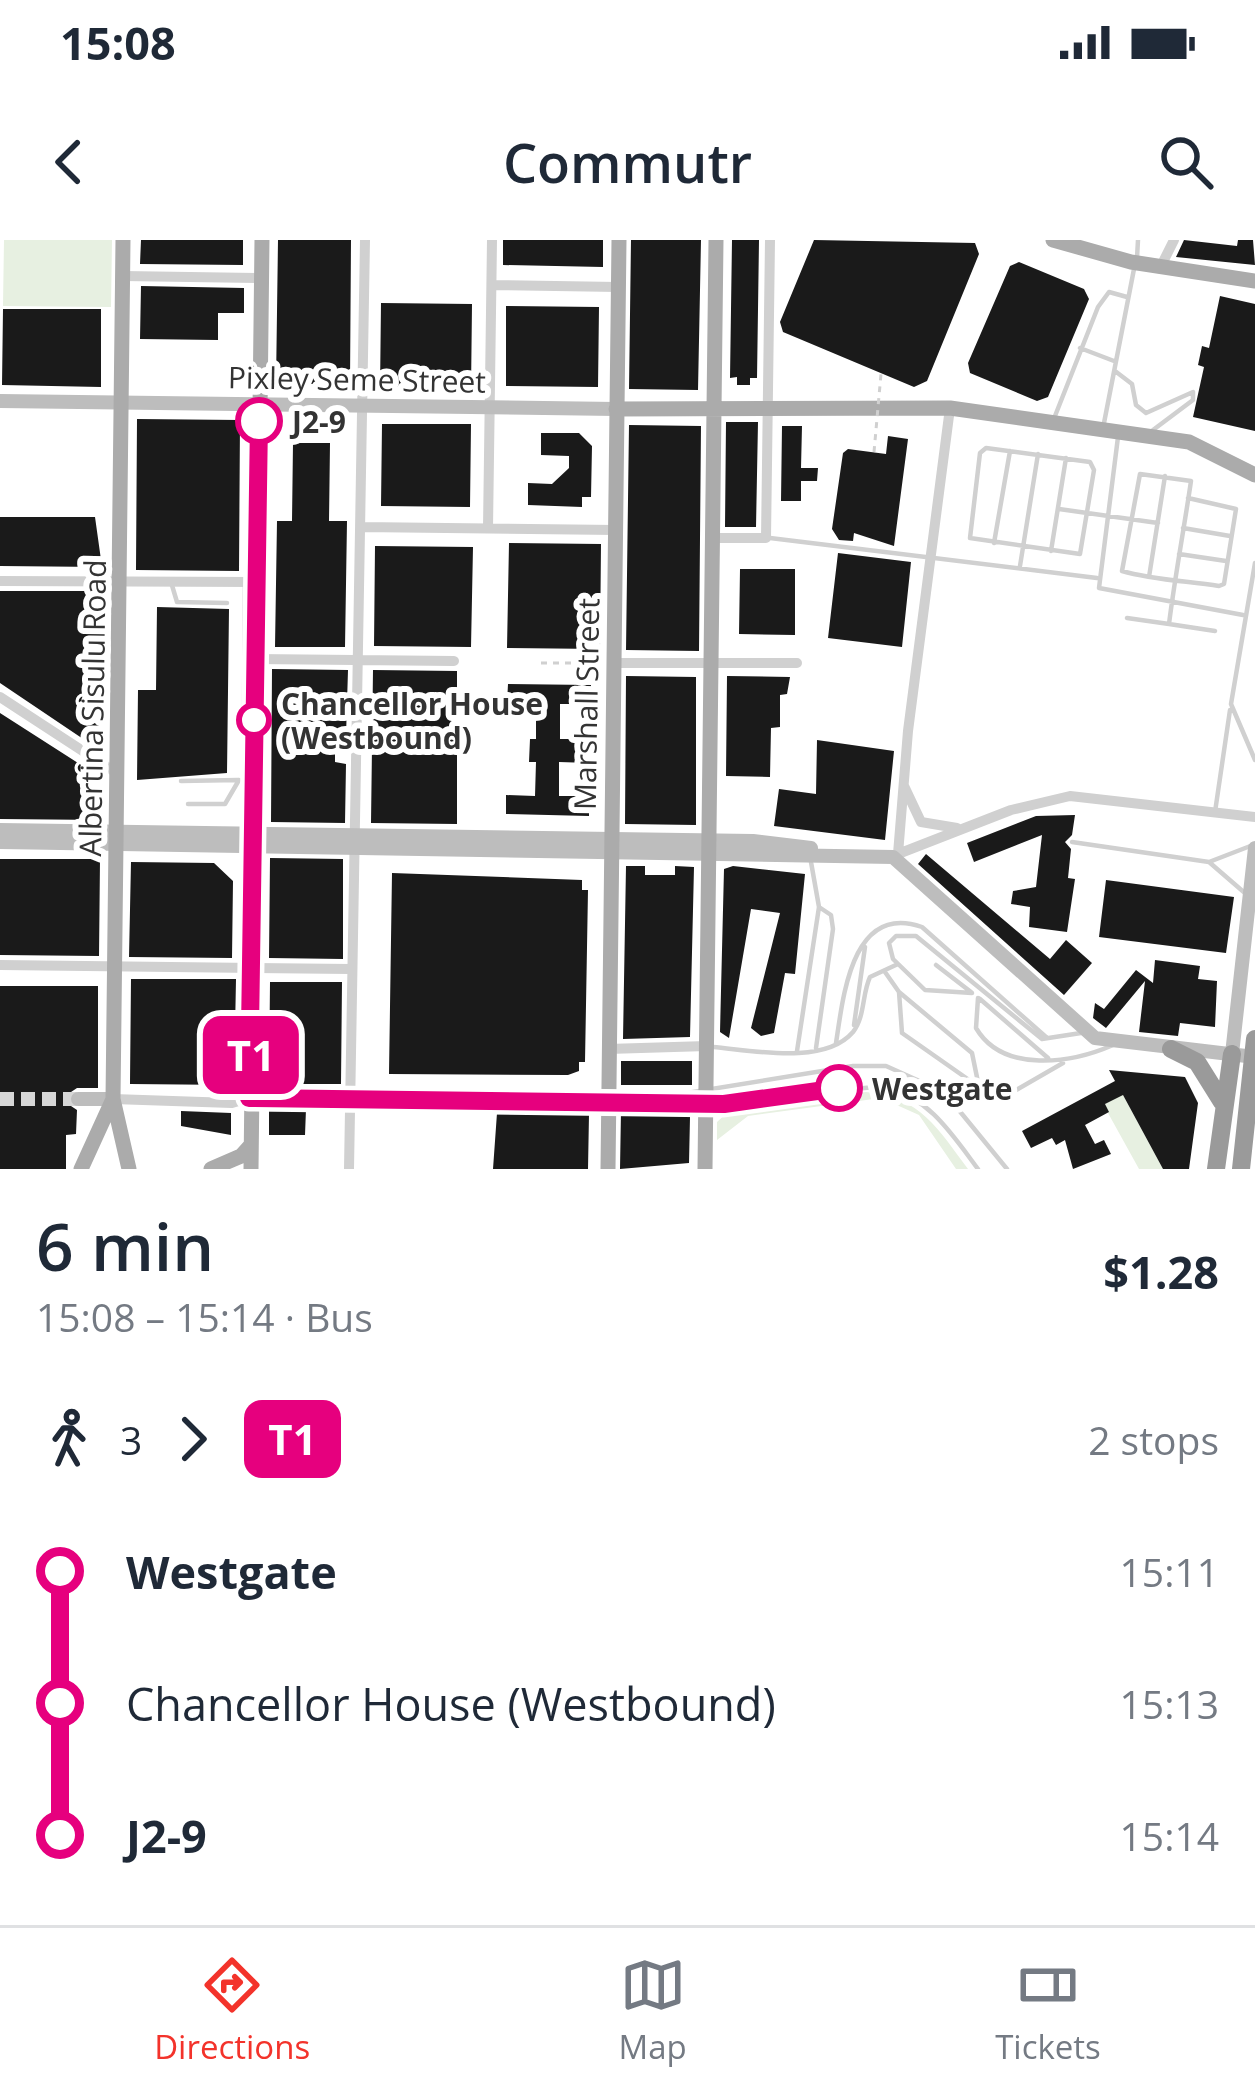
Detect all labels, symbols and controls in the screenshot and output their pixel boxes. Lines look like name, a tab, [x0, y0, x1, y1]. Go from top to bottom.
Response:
text: 15:08	[60, 12, 176, 73]
text: Commutr	[503, 125, 752, 199]
icon: back	[36, 129, 102, 195]
icon: search	[1153, 129, 1219, 195]
street label: Pixley Seme Street	[228, 356, 486, 402]
marker: J2-9	[237, 399, 281, 443]
place label: J2-9	[289, 401, 346, 442]
street label: Albertina Sisulu Road	[69, 559, 115, 857]
street label: Marshall Street	[564, 598, 608, 810]
place label: Chancellor House (Westbound)	[281, 683, 543, 758]
marker: Chancellor House (Westbound)	[238, 704, 270, 736]
line badge: T1	[197, 1016, 305, 1094]
text: T1	[227, 1026, 275, 1083]
marker: Westgate	[817, 1066, 861, 1110]
place label: Westgate	[872, 1068, 1012, 1109]
text: 6 min	[36, 1200, 214, 1290]
text: $1.28	[1103, 1241, 1219, 1302]
text: 15:08 – 15:14 · Bus	[36, 1290, 373, 1343]
icon: walk	[36, 1406, 102, 1472]
icon: forward	[160, 1406, 226, 1472]
text: T1	[268, 1410, 317, 1467]
text: 3	[120, 1413, 142, 1466]
text: 2 stops	[1088, 1413, 1219, 1466]
text: Westgate	[126, 1541, 337, 1602]
text: 15:11	[1120, 1545, 1219, 1598]
text: Chancellor House (Westbound)	[126, 1673, 776, 1734]
text: 15:13	[1120, 1677, 1219, 1730]
text: J2-9	[126, 1805, 207, 1866]
text: 15:14	[1120, 1809, 1219, 1862]
tab: Directions	[154, 1952, 310, 2069]
tab: Map	[619, 1952, 687, 2069]
tab: Tickets	[995, 1952, 1101, 2069]

